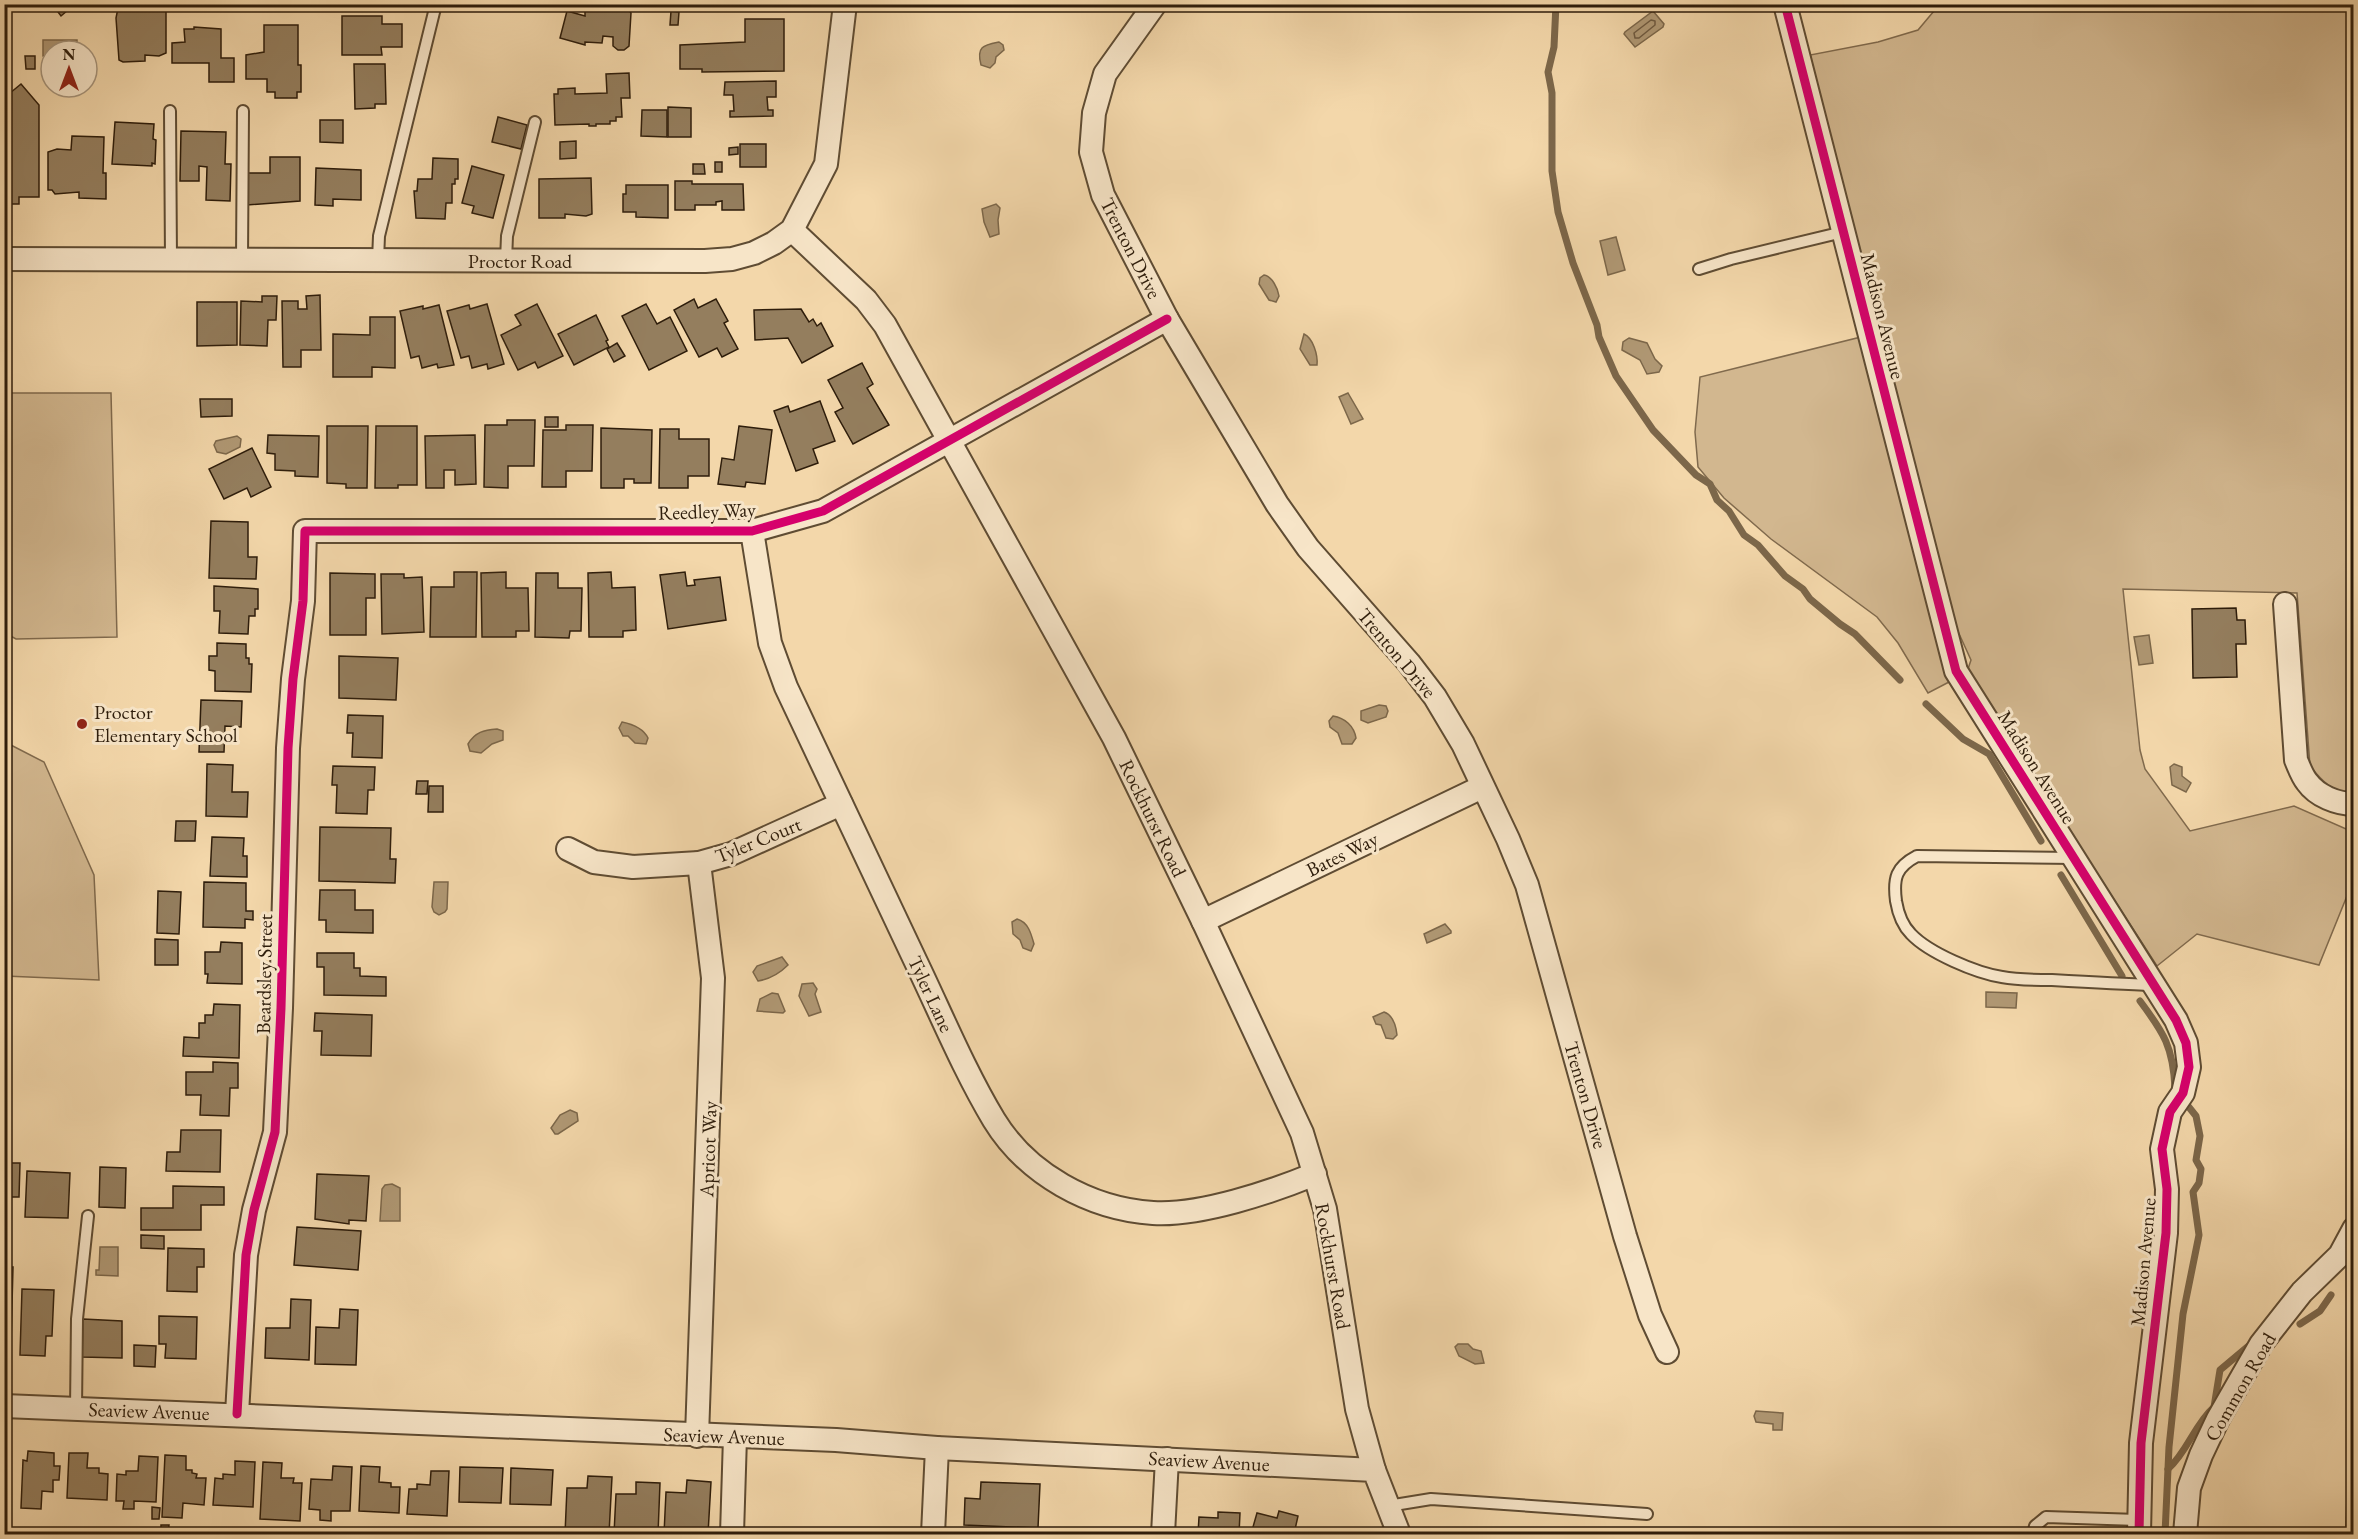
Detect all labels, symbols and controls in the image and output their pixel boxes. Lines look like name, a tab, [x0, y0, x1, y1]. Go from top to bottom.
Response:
north arrow	[39, 39, 99, 99]
text: N	[63, 44, 76, 65]
street label: Trenton Drive	[1094, 193, 1168, 303]
street label: Proctor Road	[468, 248, 573, 274]
street label: Madison Avenue	[1855, 250, 1911, 382]
street label: Reedley Way	[658, 496, 757, 526]
street label: Trenton Drive	[1352, 603, 1442, 704]
place label: Proctor Elementary School	[94, 699, 238, 748]
street label: Madison Avenue	[1992, 705, 2082, 829]
marker: Proctor Elementary School	[75, 717, 89, 731]
street label: Rockhurst Road	[1113, 755, 1193, 882]
street label: Tyler Court	[711, 811, 806, 869]
street label: Bates Way	[1302, 825, 1383, 883]
street label: Beardsley Street	[250, 913, 278, 1034]
street label: Tyler Lane	[902, 952, 960, 1037]
street label: Trenton Drive	[1558, 1039, 1614, 1152]
street label: Apricot Way	[693, 1100, 723, 1199]
street label: Madison Avenue	[2124, 1196, 2162, 1327]
street label: Rockhurst Road	[1309, 1201, 1357, 1332]
street label: Common Road	[2198, 1327, 2282, 1446]
street label: Seaview Avenue	[88, 1396, 210, 1426]
street label: Seaview Avenue	[663, 1421, 785, 1451]
street label: Seaview Avenue	[1148, 1445, 1270, 1477]

